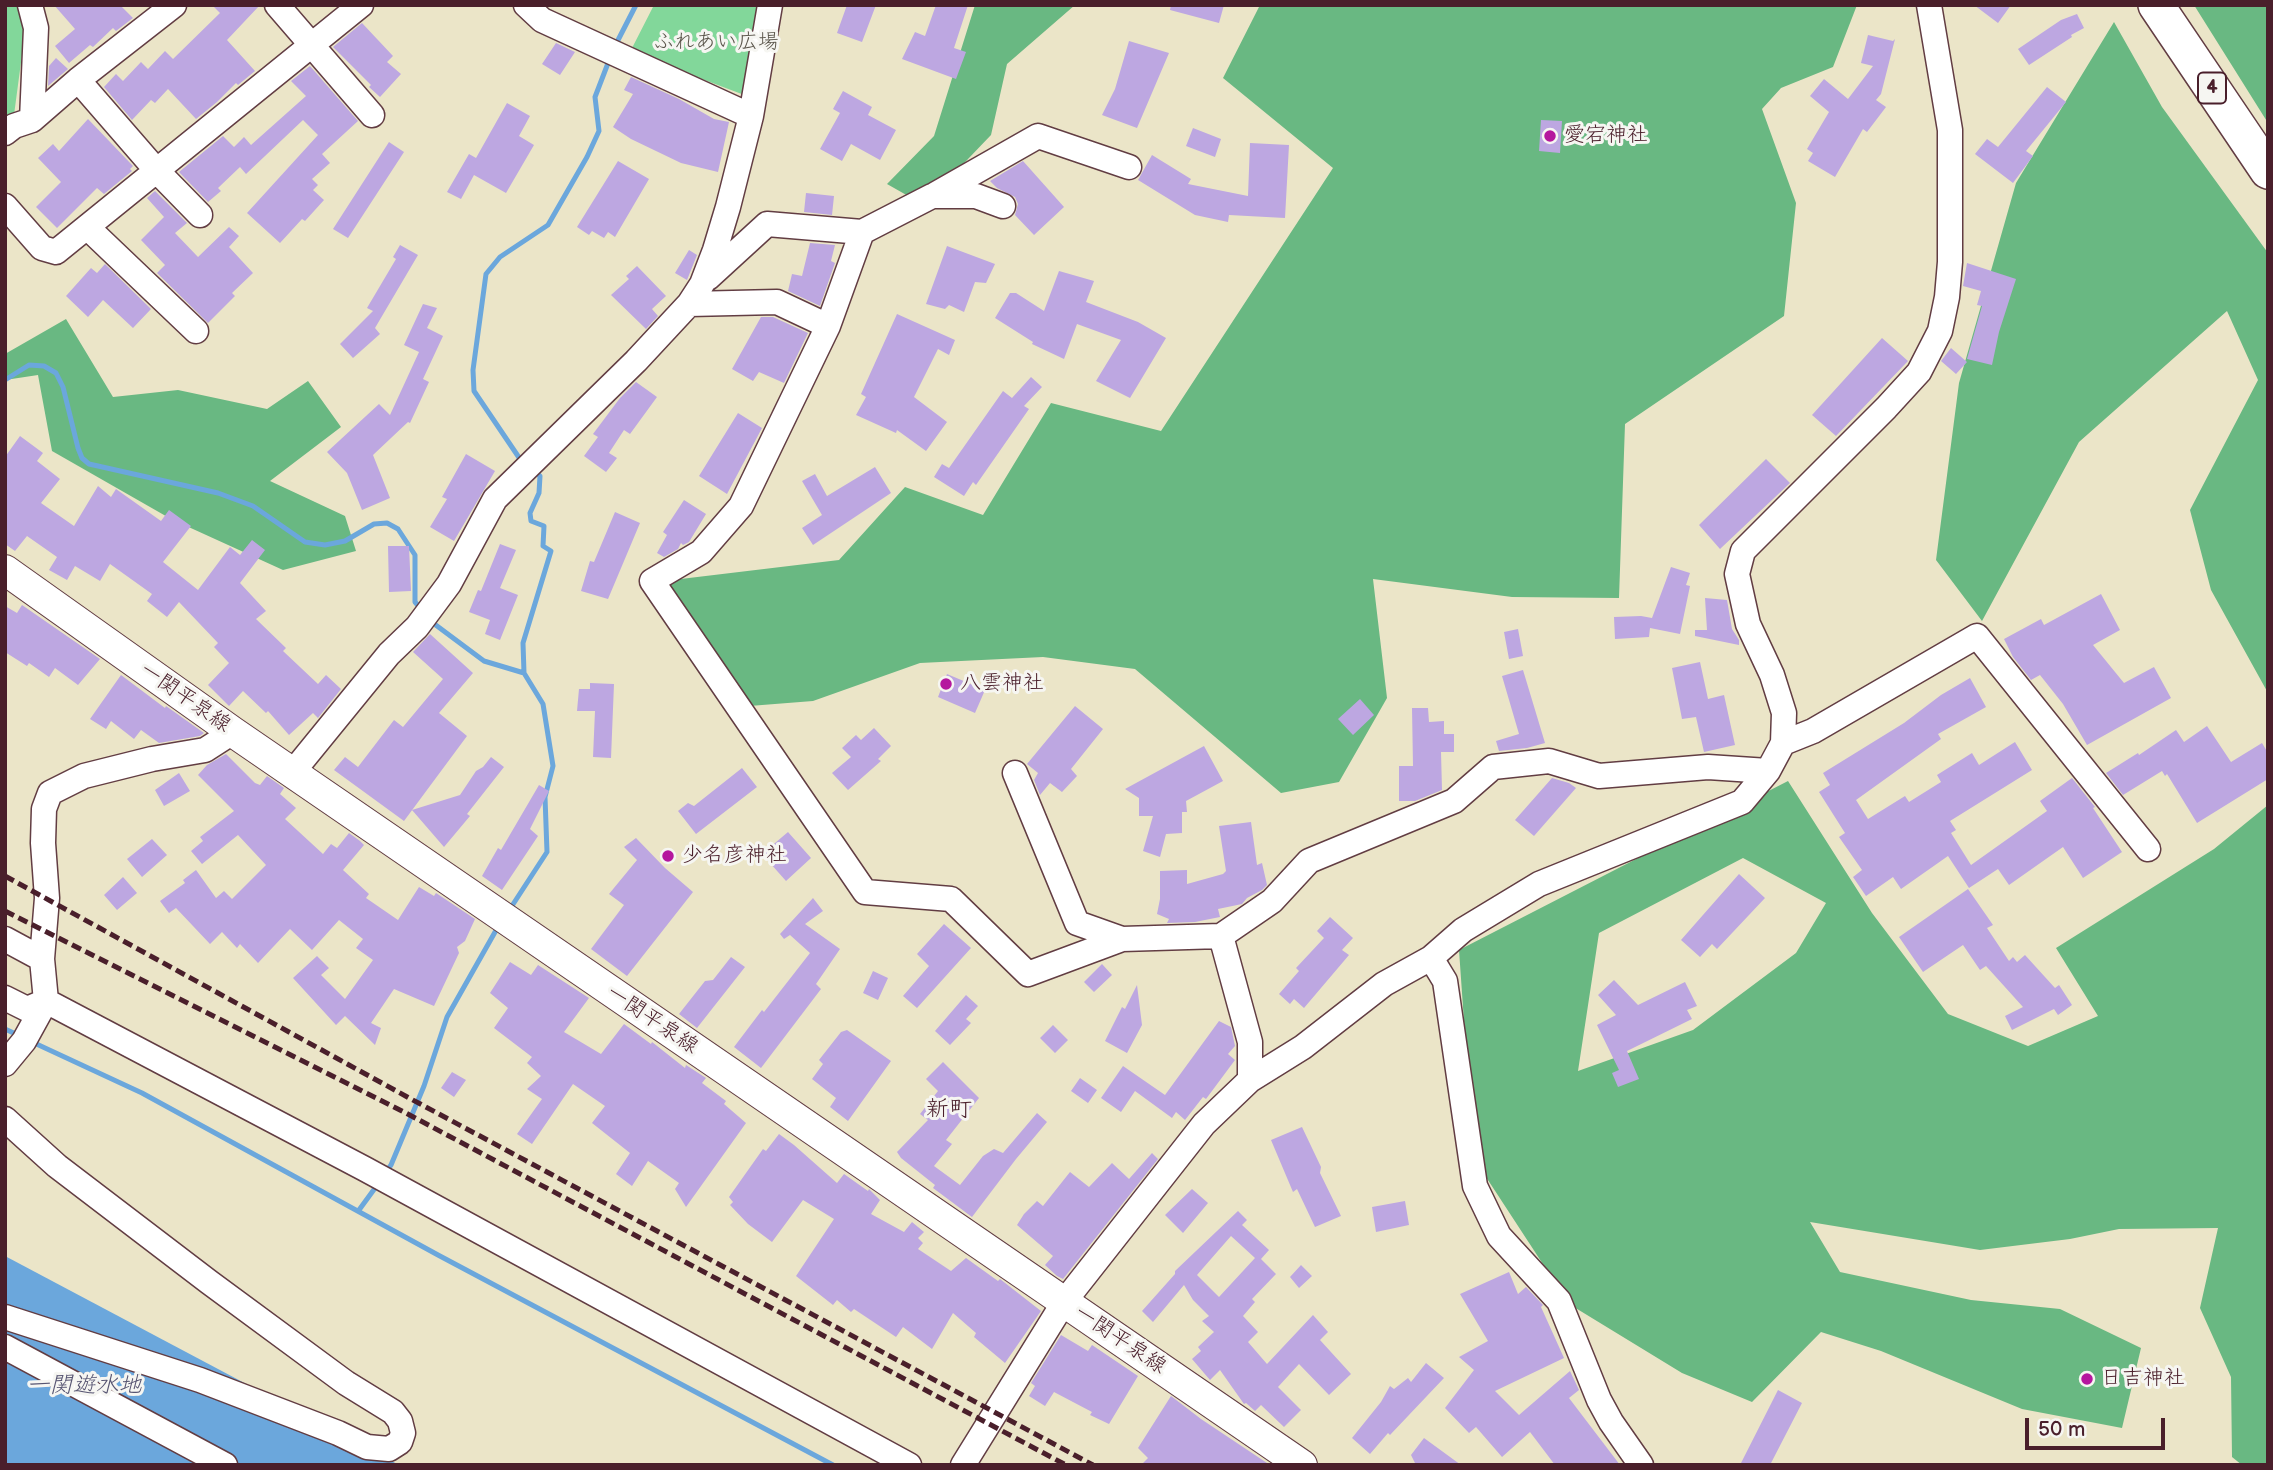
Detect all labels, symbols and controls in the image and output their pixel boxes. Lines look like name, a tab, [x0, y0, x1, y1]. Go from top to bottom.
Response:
park label: ふれあい広場	[653, 30, 779, 56]
road number: 4	[2198, 72, 2226, 104]
place label: 愛宕神社	[1564, 123, 1648, 149]
marker: 愛宕神社	[1542, 128, 1558, 144]
street label: 一関平泉線	[135, 658, 235, 738]
place label: 八雲神社	[960, 671, 1044, 697]
marker: 八雲神社	[938, 676, 954, 692]
place label: 少名彦神社	[682, 843, 787, 869]
marker: 少名彦神社	[660, 848, 676, 864]
street label: 一関平泉線	[601, 980, 703, 1060]
district label: 新町	[926, 1096, 972, 1124]
street label: 一関平泉線	[1069, 1300, 1171, 1380]
place label: 日吉神社	[2101, 1366, 2185, 1392]
marker: 日吉神社	[2079, 1371, 2095, 1387]
water label: 一関遊水地	[27, 1372, 141, 1400]
scale bar	[2028, 1404, 2168, 1448]
text: 50 m	[2038, 1417, 2085, 1442]

